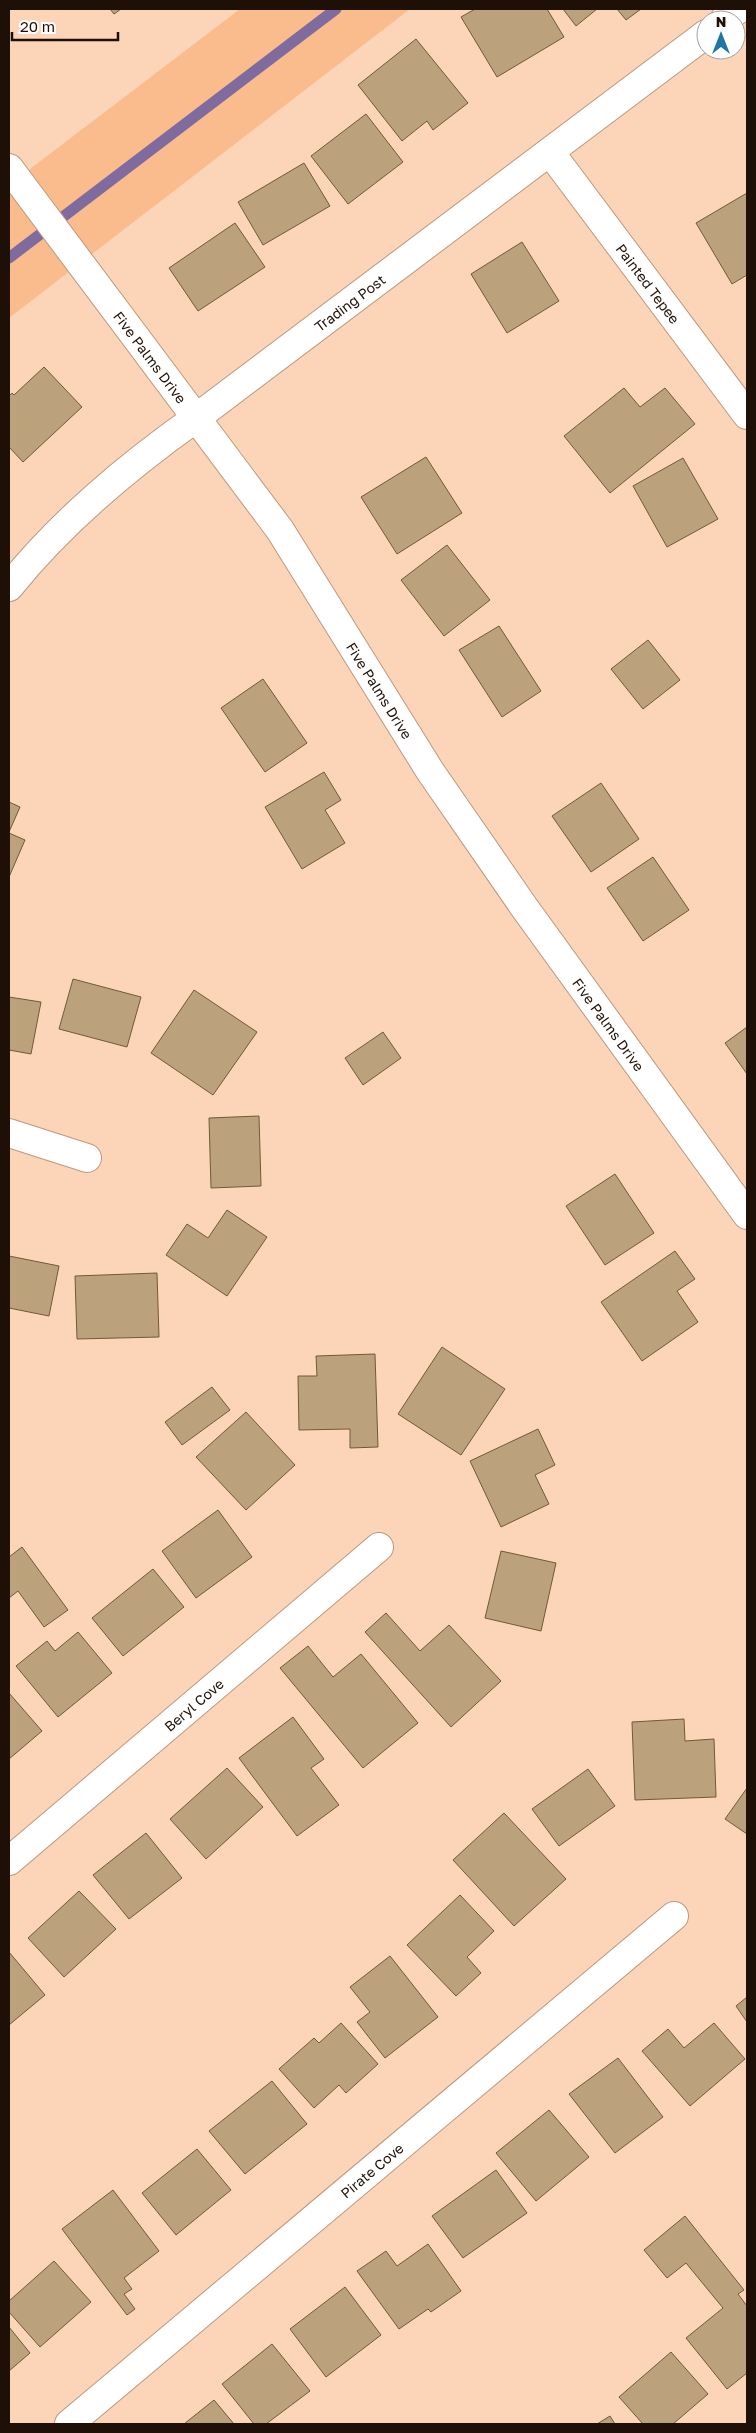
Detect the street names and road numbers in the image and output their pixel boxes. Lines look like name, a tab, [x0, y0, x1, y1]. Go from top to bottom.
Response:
street label: Painted Tepee	[613, 240, 684, 327]
street label: Trading Post	[311, 270, 388, 335]
street label: Five Palms Drive	[110, 307, 190, 406]
street label: Five Palms Drive	[343, 639, 416, 742]
street label: Five Palms Drive	[569, 974, 648, 1074]
street label: Beryl Cove	[160, 1674, 227, 1734]
street label: Pirate Cove	[337, 2139, 406, 2201]

